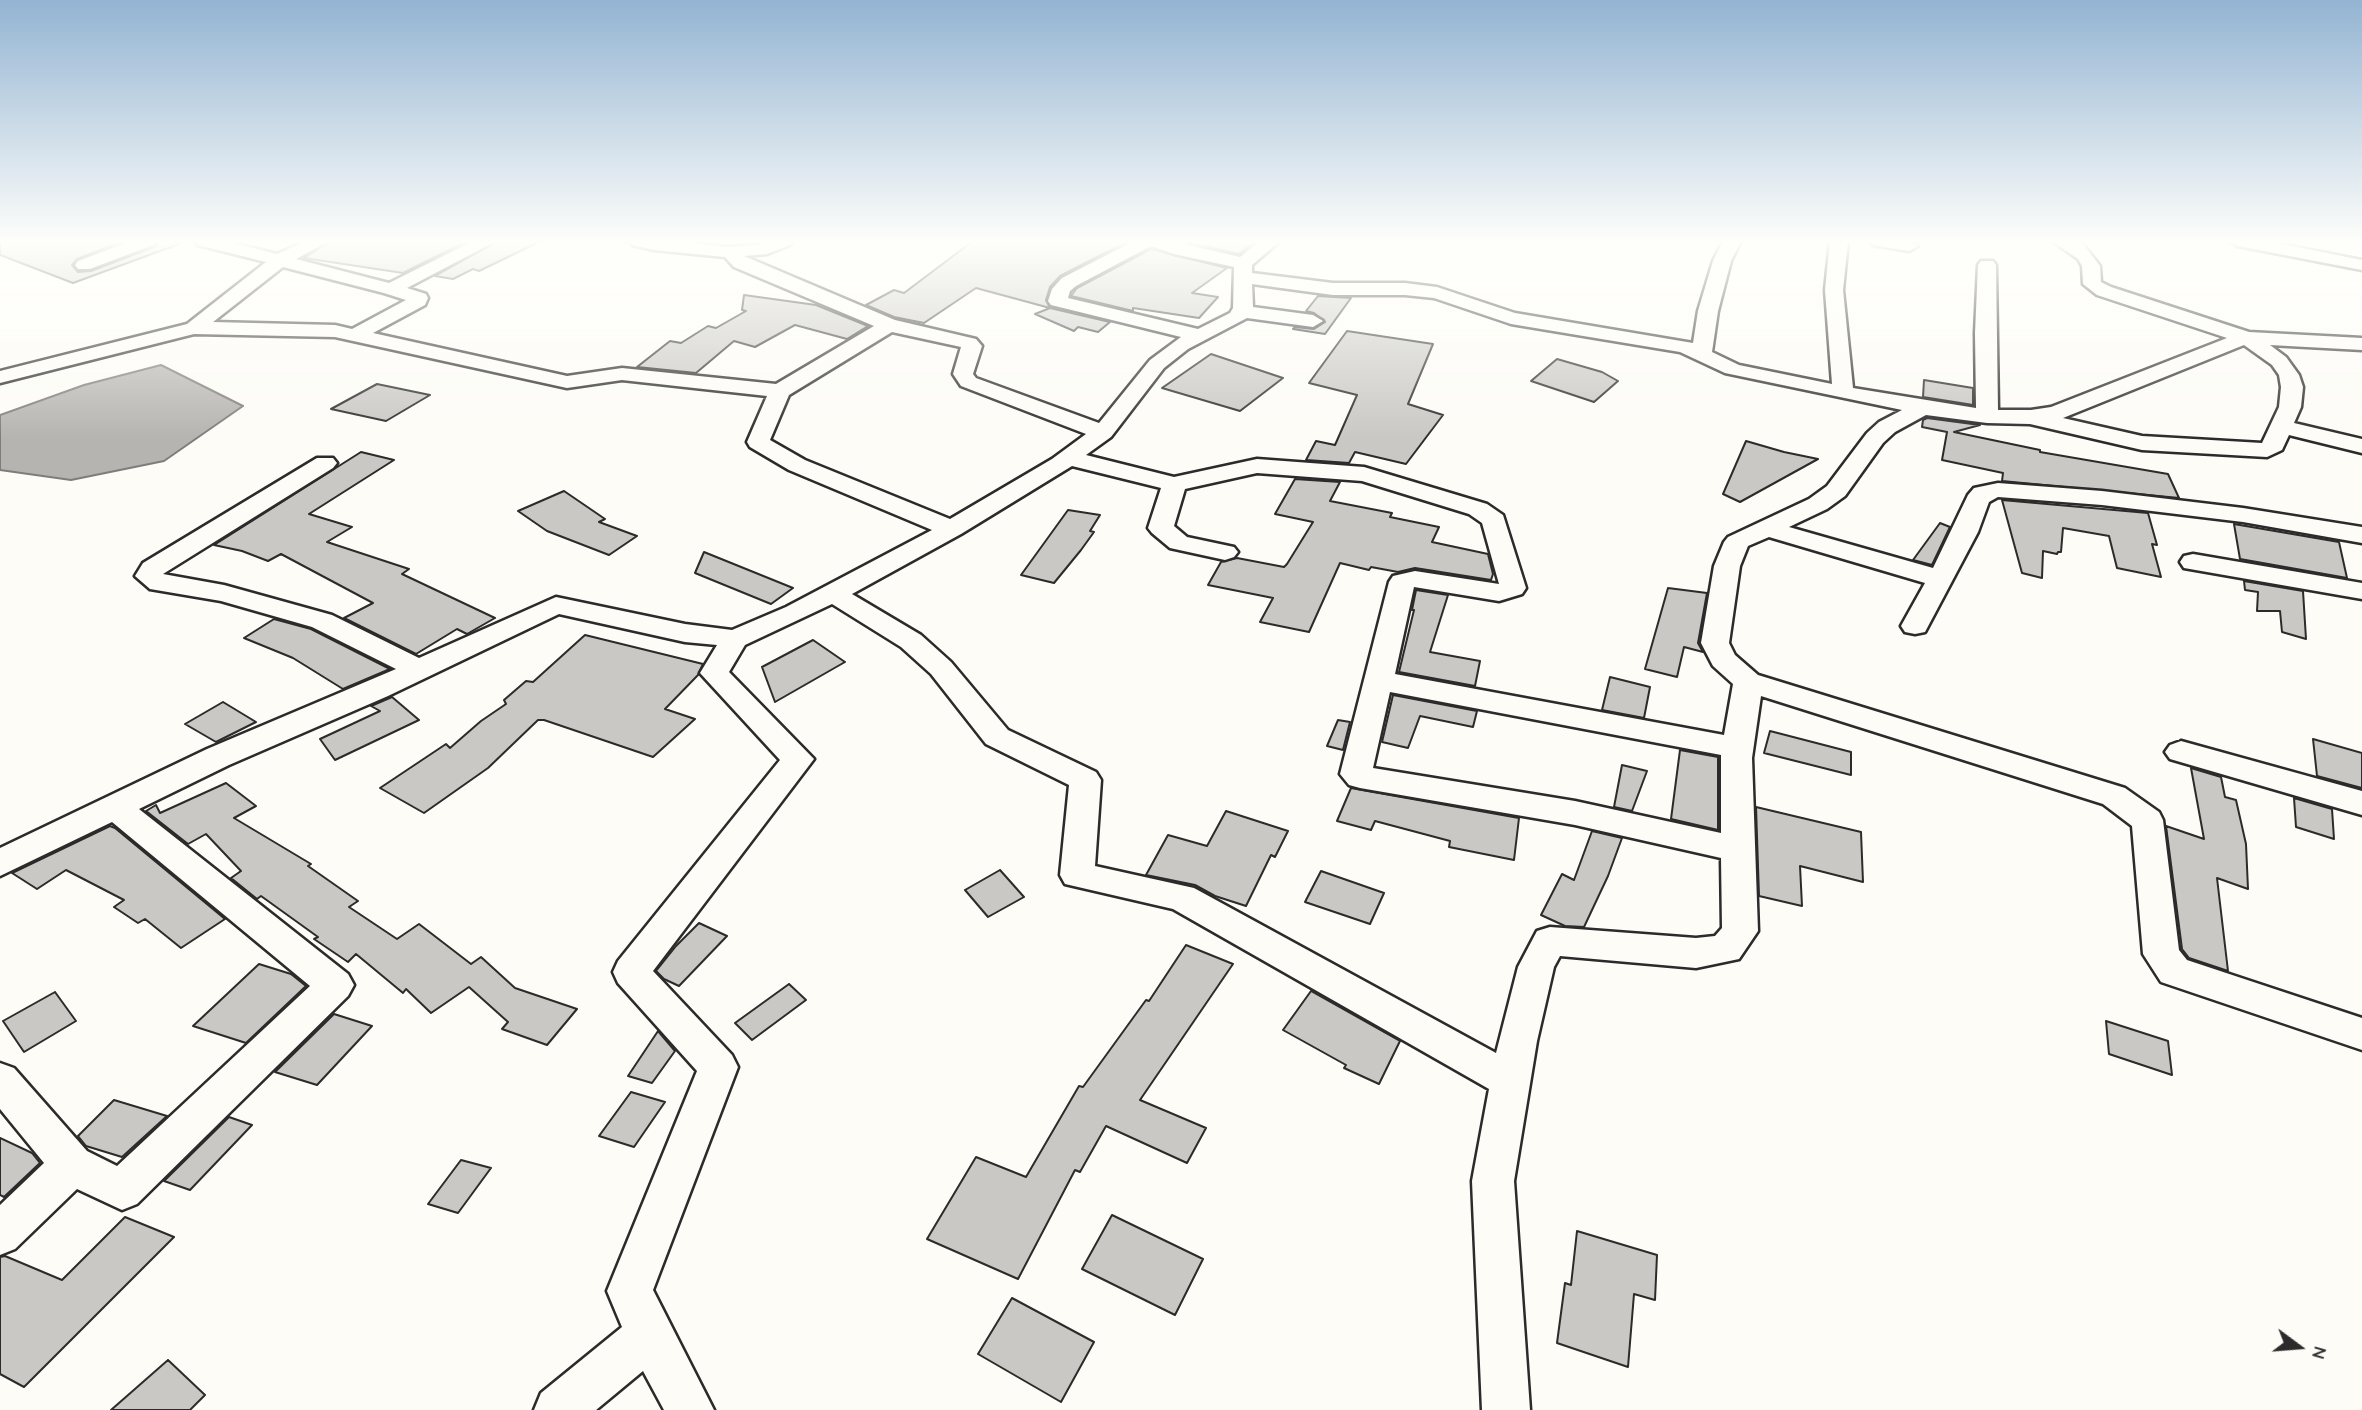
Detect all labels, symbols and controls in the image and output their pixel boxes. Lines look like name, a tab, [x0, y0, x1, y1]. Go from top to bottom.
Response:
north arrow	[2264, 1312, 2334, 1382]
text: N	[2307, 1344, 2331, 1362]

